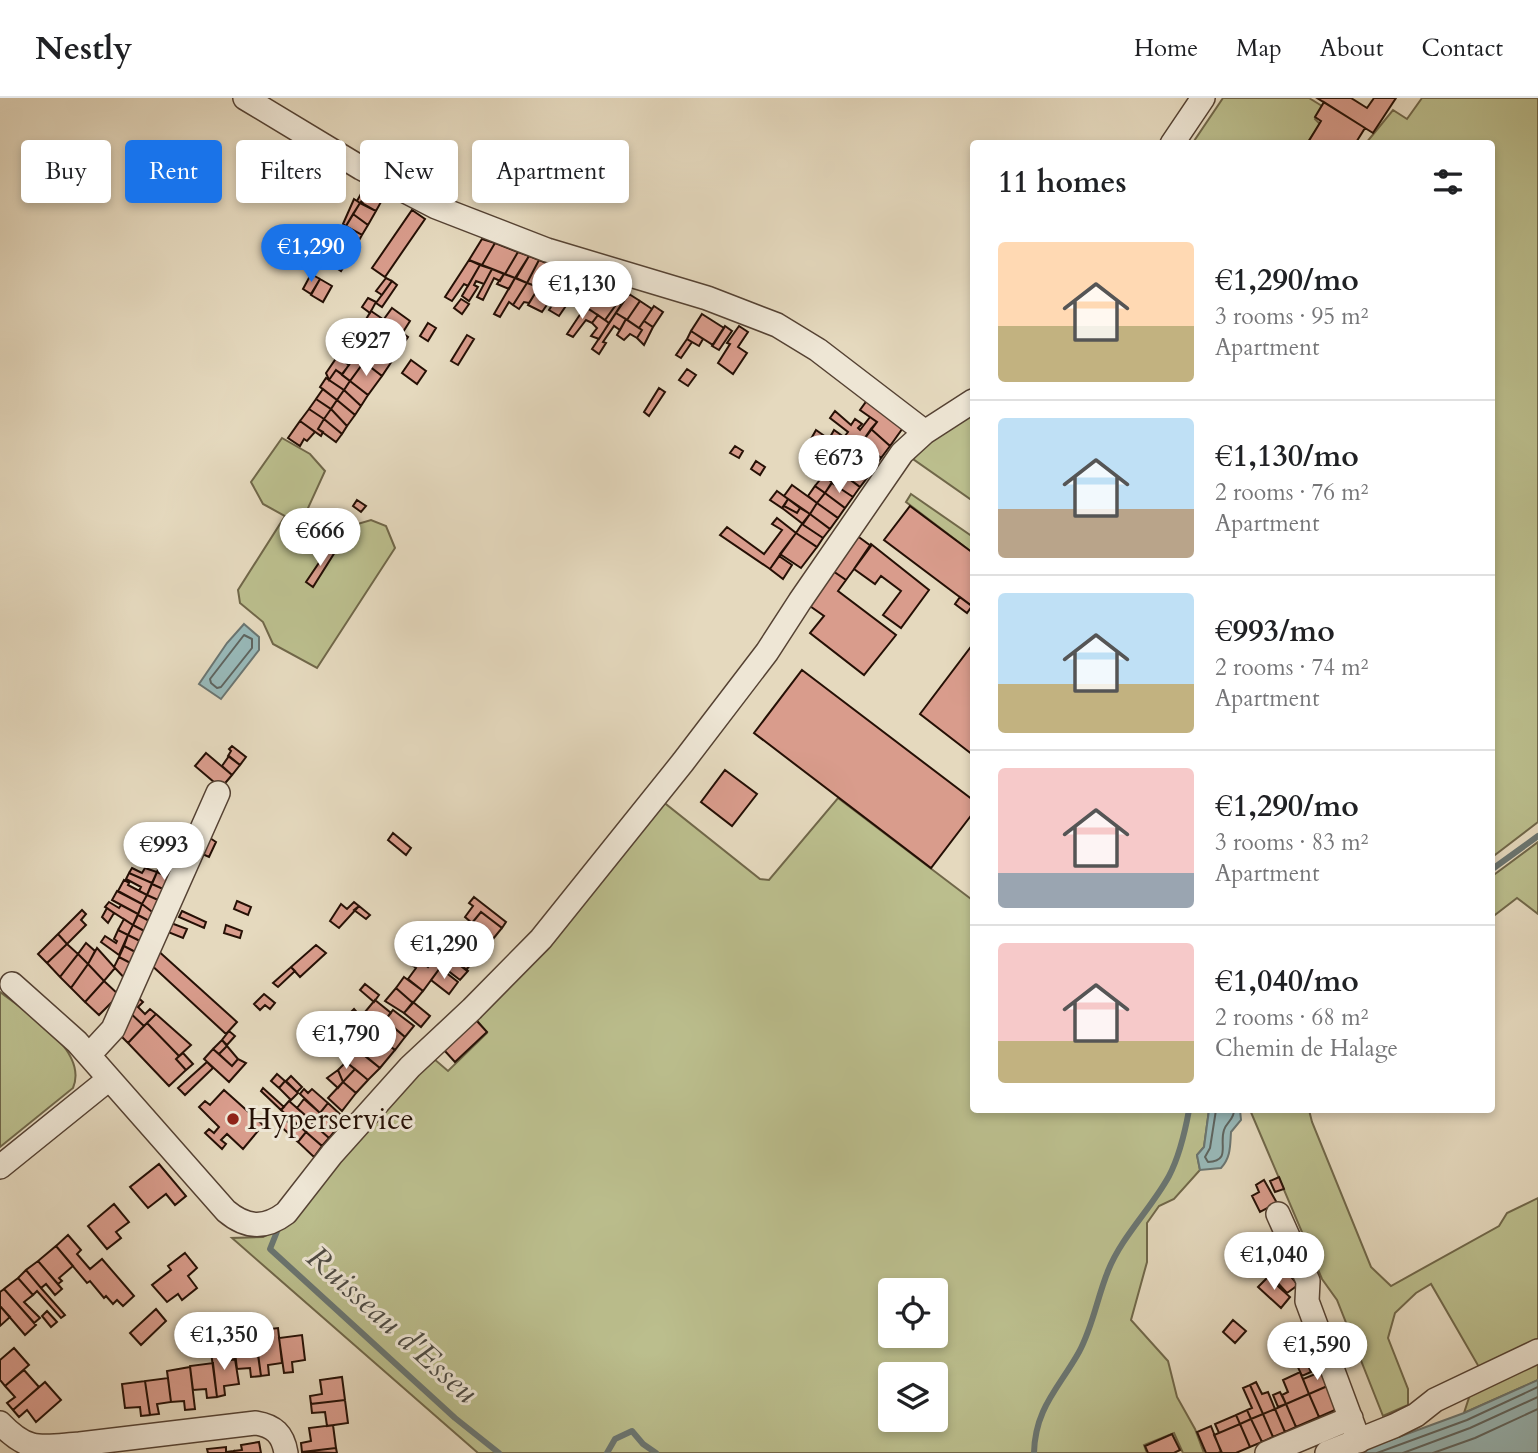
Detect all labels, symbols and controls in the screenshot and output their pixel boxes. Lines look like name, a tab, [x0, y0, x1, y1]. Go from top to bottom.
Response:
text: Nestly	[35, 26, 132, 71]
text: Home	[1134, 32, 1198, 65]
text: Map	[1236, 32, 1282, 65]
text: About	[1320, 32, 1384, 65]
text: Contact	[1422, 32, 1503, 65]
chip: Buy	[21, 140, 111, 203]
chip: Rent	[125, 140, 222, 203]
chip: Filters	[236, 140, 346, 203]
chip: New	[360, 140, 458, 203]
chip: Apartment	[472, 140, 629, 203]
text: 11 homes	[998, 162, 1127, 203]
icon: filters	[1429, 163, 1467, 201]
pin: €1,290	[254, 225, 368, 284]
text: €1,290	[277, 231, 345, 262]
text: €1,290/mo	[1215, 260, 1359, 301]
pin: €1,130	[525, 262, 639, 321]
text: €1,130	[548, 268, 616, 299]
icon: home	[1054, 270, 1138, 354]
text: 3 rooms · 95 m²	[1215, 301, 1368, 332]
pin: €927	[325, 318, 407, 378]
text: €927	[341, 325, 391, 356]
text: Apartment	[1215, 332, 1319, 363]
pin: €673	[798, 436, 880, 495]
text: €1,130/mo	[1215, 436, 1359, 477]
text: €673	[814, 442, 864, 473]
icon: home	[1054, 446, 1138, 530]
text: 2 rooms · 76 m²	[1215, 477, 1368, 508]
pin: €666	[279, 508, 361, 568]
text: Apartment	[1215, 508, 1319, 539]
text: €666	[295, 515, 345, 546]
text: €993/mo	[1215, 611, 1335, 652]
icon: home	[1054, 621, 1138, 705]
text: 2 rooms · 74 m²	[1215, 652, 1368, 683]
text: Apartment	[1215, 683, 1319, 714]
text: €1,290/mo	[1215, 786, 1359, 827]
icon: home	[1054, 796, 1138, 880]
pin: €993	[123, 822, 205, 882]
text: 3 rooms · 83 m²	[1215, 827, 1368, 858]
text: €993	[139, 829, 189, 860]
text: Apartment	[1215, 858, 1319, 889]
pin: €1,290	[387, 922, 501, 981]
text: €1,290	[410, 928, 478, 959]
text: €1,040/mo	[1215, 961, 1359, 1002]
icon: home	[1054, 971, 1138, 1055]
text: 2 rooms · 68 m²	[1215, 1002, 1368, 1033]
pin: €1,790	[289, 1012, 403, 1071]
text: €1,790	[312, 1018, 380, 1049]
text: Chemin de Halage	[1215, 1033, 1398, 1064]
place label: Hyperservice	[247, 1099, 414, 1140]
marker: Hyperservice	[225, 1111, 241, 1127]
pin: €1,040	[1217, 1232, 1331, 1292]
water label: Ruisseau d'Esseu	[297, 1236, 487, 1414]
text: €1,040	[1240, 1239, 1308, 1270]
map controls	[878, 1278, 948, 1432]
button: locate	[878, 1278, 948, 1348]
pin: €1,350	[167, 1312, 281, 1372]
text: €1,350	[190, 1319, 258, 1350]
pin: €1,590	[1260, 1322, 1374, 1382]
text: €1,590	[1283, 1329, 1351, 1360]
button: layers	[878, 1362, 948, 1432]

